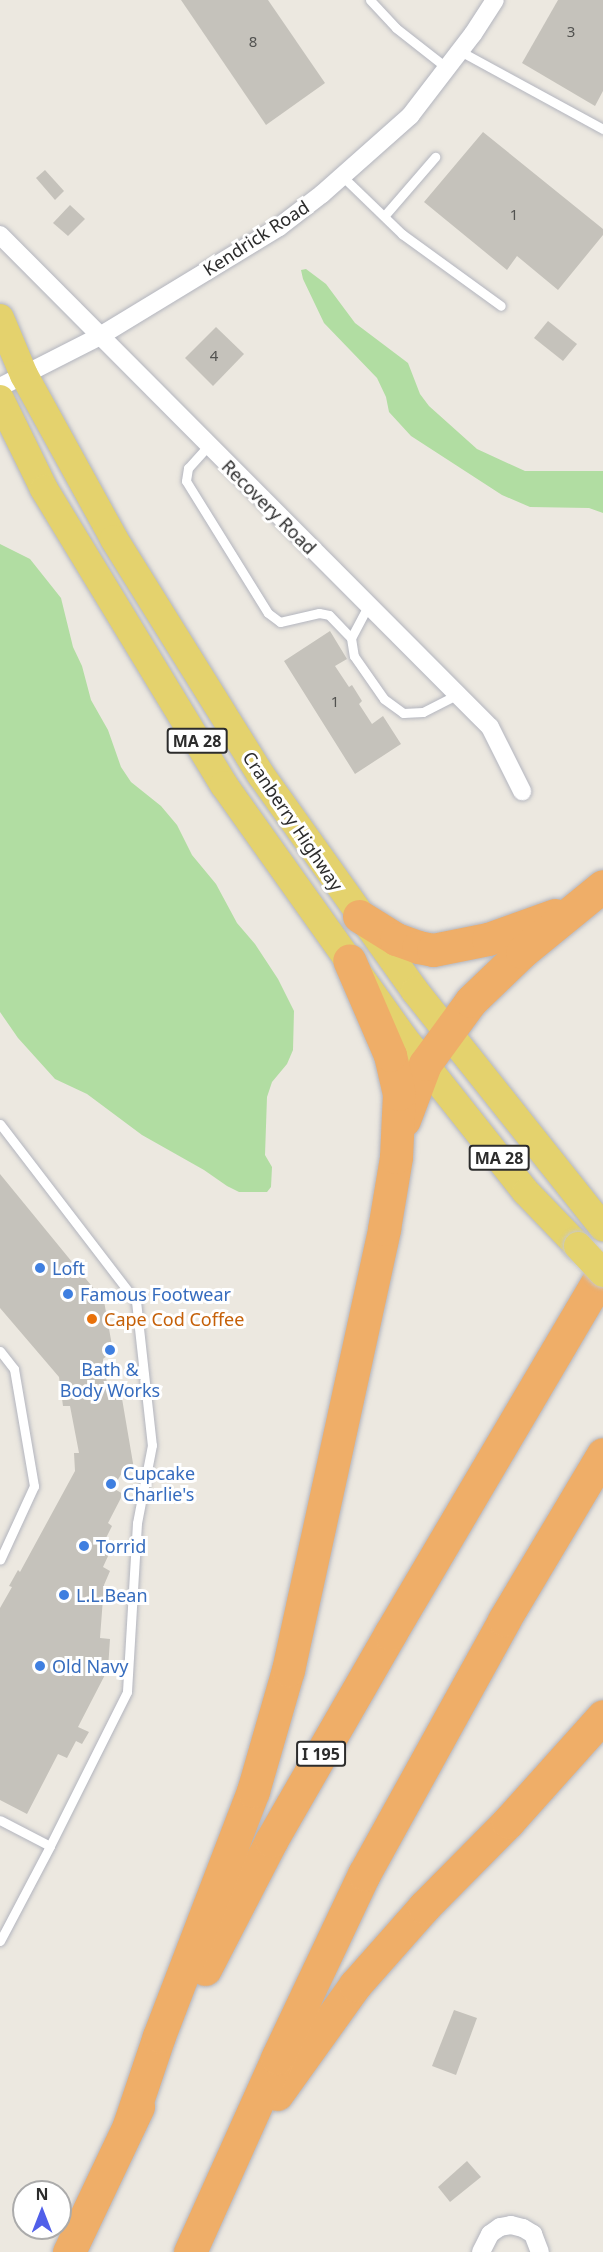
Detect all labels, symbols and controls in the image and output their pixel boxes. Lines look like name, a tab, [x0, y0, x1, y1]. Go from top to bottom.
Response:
house number: 3	[567, 23, 575, 41]
house number: 8	[249, 33, 257, 51]
street label: Kendrick Road	[199, 196, 313, 280]
house number: 1	[510, 206, 518, 224]
house number: 4	[210, 347, 218, 365]
street label: Recovery Road	[217, 455, 321, 559]
house number: 1	[331, 693, 339, 711]
road number: MA 28	[166, 728, 228, 754]
street label: Cranberry Highway	[238, 747, 348, 895]
road number: MA 28	[468, 1145, 530, 1171]
place label: Loft	[52, 1257, 85, 1279]
marker: Loft	[33, 1261, 47, 1275]
place label: Famous Footwear	[80, 1283, 231, 1305]
marker: Famous Footwear	[61, 1287, 75, 1301]
place label: Cape Cod Coffee	[104, 1308, 244, 1330]
marker: Cape Cod Coffee	[85, 1312, 99, 1326]
marker: Bath & Body Works	[103, 1343, 117, 1357]
place label: Bath & Body Works	[60, 1359, 160, 1402]
place label: Cupcake Charlie's	[123, 1463, 195, 1506]
marker: Cupcake Charlie's	[104, 1477, 118, 1491]
place label: Torrid	[96, 1535, 146, 1557]
marker: Torrid	[77, 1539, 91, 1553]
place label: L.L.Bean	[76, 1584, 148, 1606]
marker: L.L.Bean	[57, 1588, 71, 1602]
place label: Old Navy	[52, 1655, 129, 1677]
marker: Old Navy	[33, 1659, 47, 1673]
road number: I 195	[296, 1741, 346, 1767]
north arrow	[12, 2180, 72, 2240]
text: N	[35, 2183, 49, 2205]

